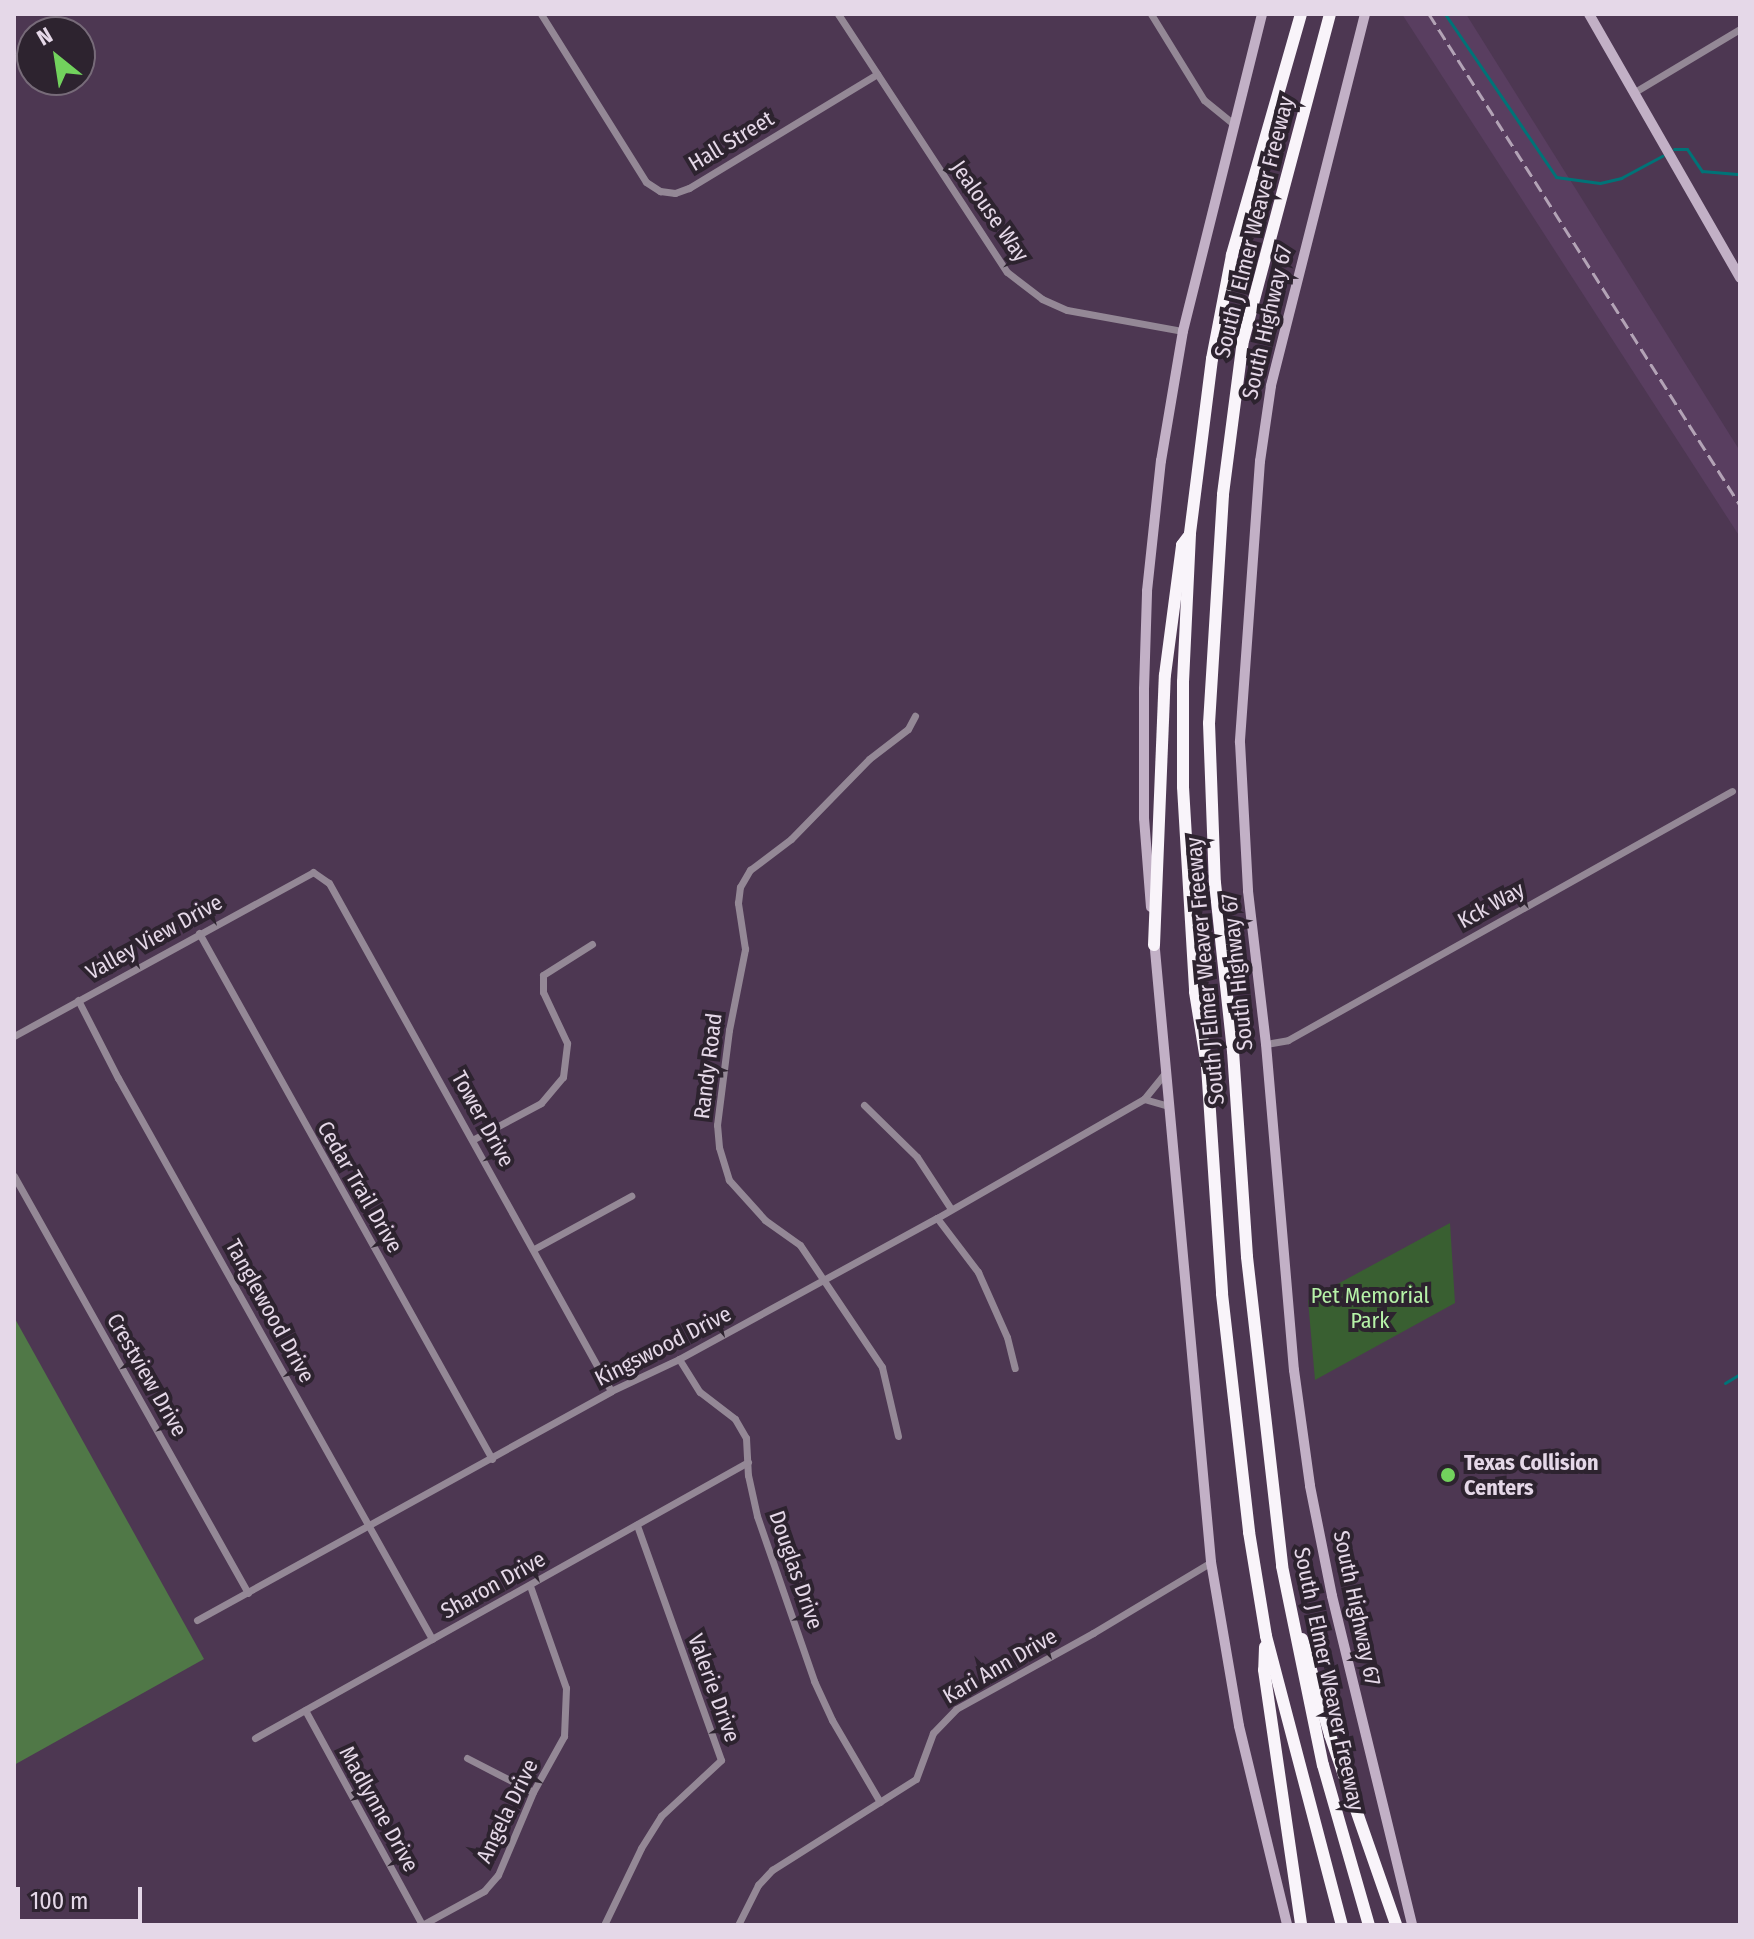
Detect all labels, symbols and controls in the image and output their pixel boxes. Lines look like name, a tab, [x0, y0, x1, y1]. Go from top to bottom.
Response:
north arrow	[16, 16, 96, 96]
text: N	[32, 22, 57, 52]
street label: South J Elmer Weaver Freeway	[1209, 94, 1299, 360]
street label: Hall Street	[684, 105, 778, 177]
street label: Jealouse Way	[945, 155, 1035, 267]
street label: South Highway 67	[1236, 242, 1298, 402]
street label: South J Elmer Weaver Freeway	[1180, 836, 1230, 1106]
street label: Kck Way	[1453, 876, 1529, 934]
street label: Valley View Drive	[81, 889, 227, 985]
street label: South Highway 67	[1216, 892, 1258, 1052]
street label: Randy Road	[688, 1012, 728, 1120]
street label: Tower Drive	[446, 1067, 520, 1171]
street label: Cedar Trail Drive	[312, 1117, 408, 1257]
street label: Tanglewood Drive	[220, 1235, 320, 1387]
park label: Pet Memorial Park	[1311, 1282, 1429, 1334]
street label: Kingswood Drive	[590, 1300, 736, 1392]
street label: Crestview Drive	[101, 1309, 193, 1441]
place label: Texas Collision Centers	[1464, 1449, 1599, 1500]
marker: Texas Collision Centers	[1439, 1466, 1457, 1484]
street label: Douglas Drive	[763, 1507, 829, 1633]
street label: South Highway 67	[1328, 1528, 1386, 1688]
street label: South J Elmer Weaver Freeway	[1288, 1545, 1370, 1813]
street label: Sharon Drive	[436, 1546, 550, 1624]
street label: Kari Ann Drive	[938, 1623, 1062, 1709]
street label: Valerie Drive	[682, 1630, 746, 1746]
street label: Madlynne Drive	[334, 1742, 424, 1876]
street label: Angela Drive	[471, 1755, 543, 1867]
scale bar	[20, 1871, 146, 1921]
text: 100 m	[30, 1887, 88, 1915]

